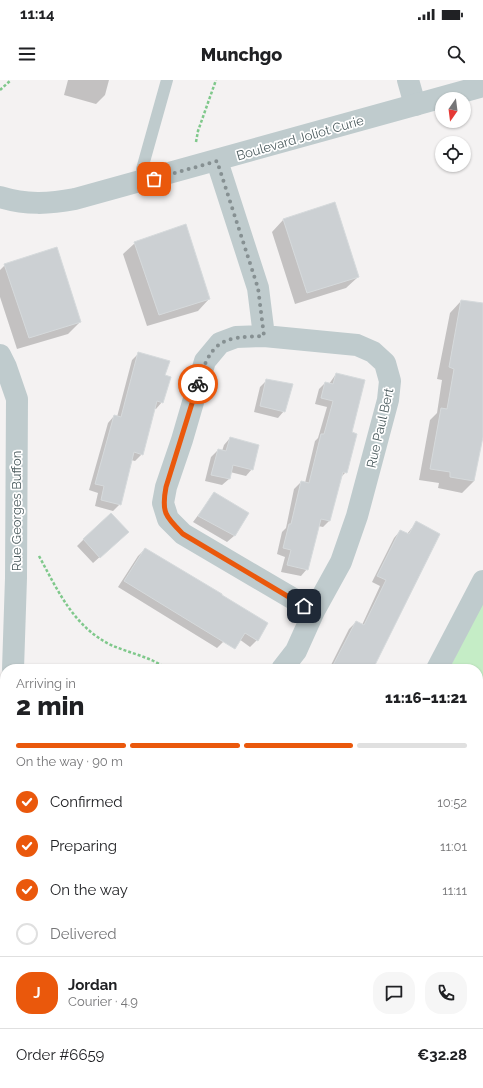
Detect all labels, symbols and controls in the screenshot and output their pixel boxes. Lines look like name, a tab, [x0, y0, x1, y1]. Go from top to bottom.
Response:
text: 11:14	[20, 5, 55, 23]
icon: menu	[16, 43, 38, 65]
icon: search	[445, 43, 467, 65]
text: Munchgo	[201, 44, 282, 65]
north arrow	[435, 92, 471, 128]
map controls	[435, 92, 471, 172]
street label: Boulevard Joliot Curie	[235, 113, 366, 163]
button: locate	[435, 136, 471, 172]
pin	[137, 162, 171, 196]
icon: bag	[143, 168, 165, 190]
courier	[178, 364, 218, 404]
icon: bike	[187, 373, 209, 395]
street label: Rue Paul Bert	[364, 386, 397, 469]
street label: Rue Georges Buffon	[9, 451, 24, 571]
pin	[287, 589, 321, 623]
icon: home	[293, 595, 315, 617]
text: Arriving in	[16, 676, 76, 691]
text: 11:16–11:21	[385, 689, 467, 707]
text: 2 min	[16, 691, 84, 721]
text: On the way · 90 m	[16, 754, 123, 769]
icon: check	[16, 791, 38, 813]
text: Confirmed	[50, 793, 123, 811]
text: 10:52	[437, 795, 467, 810]
icon: check	[16, 835, 38, 857]
text: Preparing	[50, 837, 117, 855]
text: 11:01	[440, 839, 467, 854]
icon: check	[16, 879, 38, 901]
text: On the way	[50, 881, 128, 899]
text: 11:11	[442, 883, 467, 898]
text: Delivered	[50, 925, 117, 943]
button: chat	[373, 972, 415, 1014]
button: phone	[425, 972, 467, 1014]
text: Jordan	[68, 976, 117, 994]
text: J	[33, 984, 41, 1002]
text: Courier · 4.9	[68, 994, 138, 1009]
text: Order #6659	[16, 1046, 104, 1064]
text: €32.28	[417, 1046, 467, 1064]

